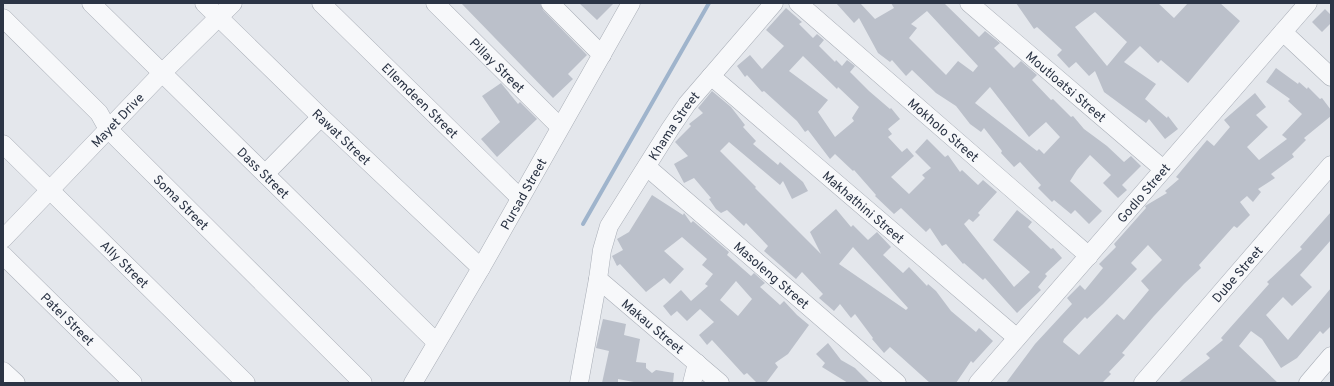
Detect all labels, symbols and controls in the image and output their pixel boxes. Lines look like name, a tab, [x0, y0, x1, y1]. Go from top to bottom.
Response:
street label: Pillay Street	[465, 36, 527, 97]
street label: Moutloatsi Street	[1022, 49, 1108, 126]
street label: Ellemdeen Street	[377, 61, 461, 143]
street label: Khama Street	[646, 89, 704, 164]
street label: Mayet Drive	[89, 91, 148, 152]
street label: Mokholo Street	[904, 96, 981, 166]
street label: Rawat Street	[308, 107, 373, 170]
street label: Dass Street	[233, 145, 292, 203]
street label: Pursad Street	[498, 156, 551, 233]
street label: Godlo Street	[1115, 161, 1175, 227]
street label: Makhathini Street	[818, 169, 907, 248]
street label: Soma Street	[149, 173, 211, 235]
street label: Ally Street	[96, 238, 151, 293]
street label: Masoleng Street	[730, 239, 812, 313]
street label: Dube Street	[1210, 244, 1267, 307]
street label: Patel Street	[36, 290, 97, 350]
street label: Makau Street	[617, 297, 686, 358]

